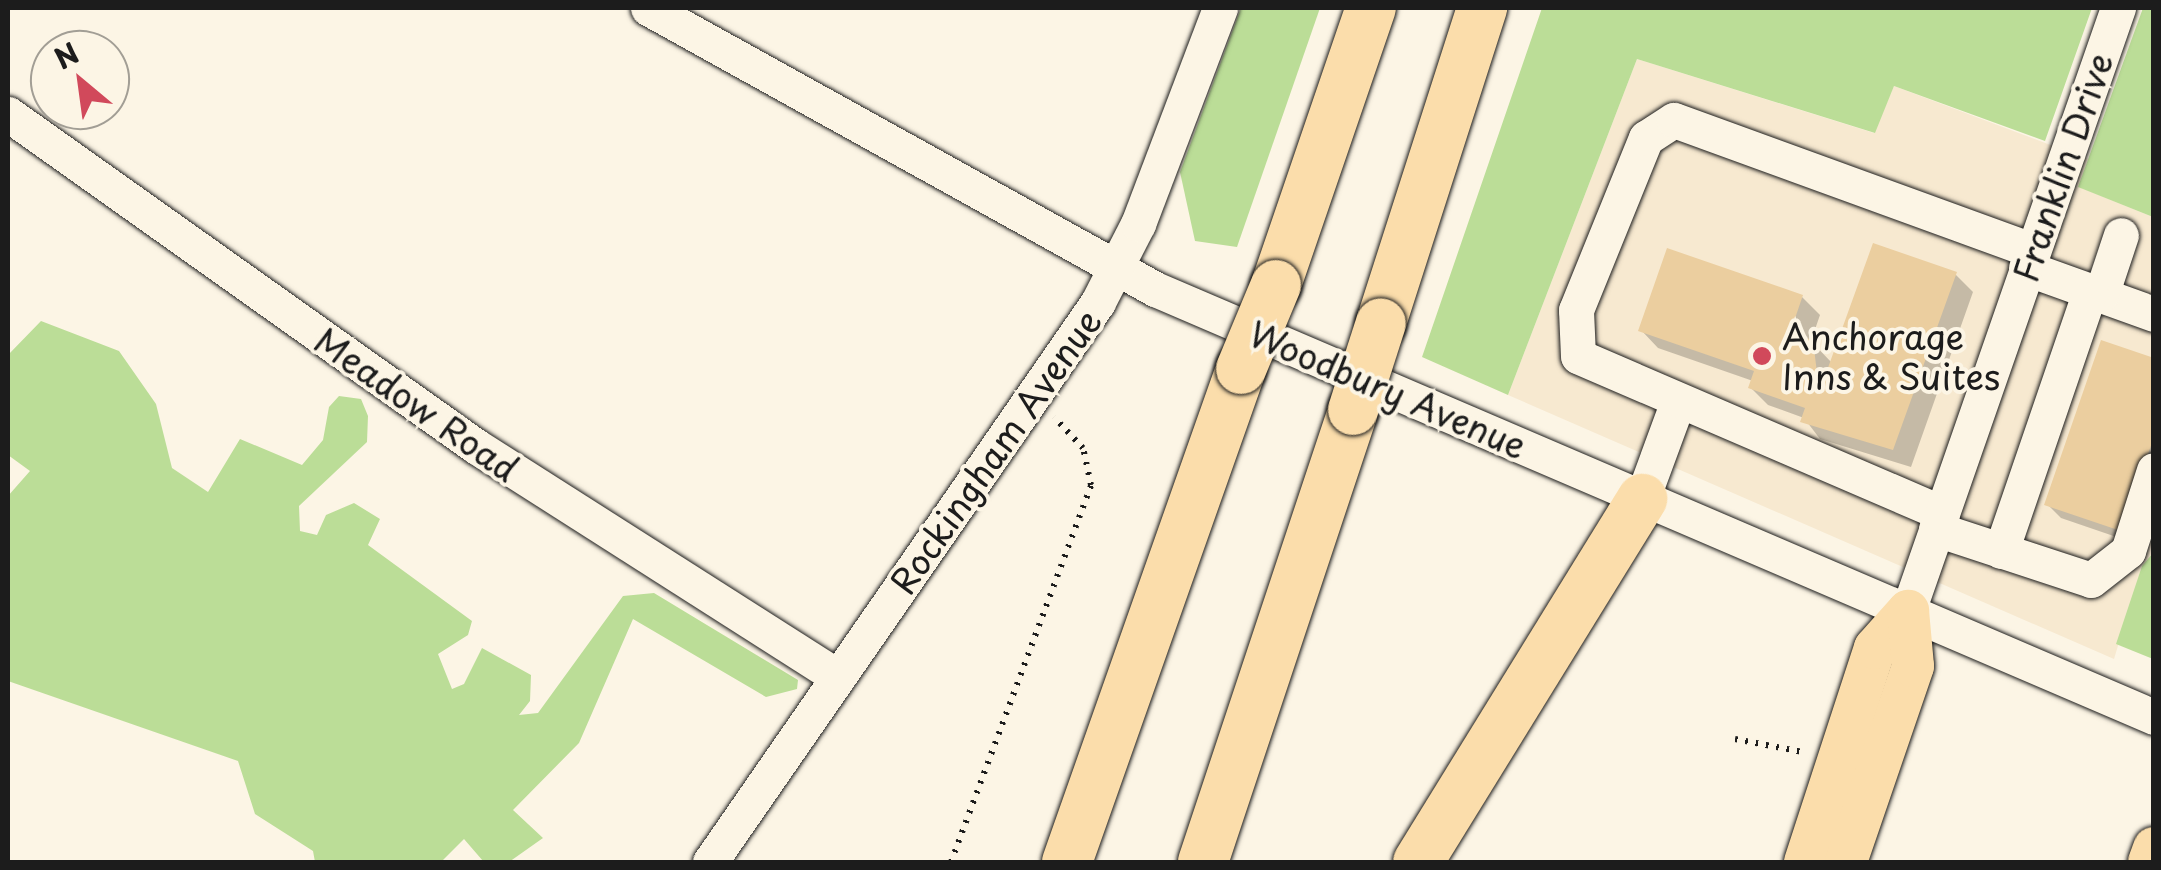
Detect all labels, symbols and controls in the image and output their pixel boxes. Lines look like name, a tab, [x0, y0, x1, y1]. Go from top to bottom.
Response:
north arrow	[30, 30, 130, 130]
text: N	[46, 31, 86, 79]
street label: Franklin Drive	[2003, 47, 2121, 287]
street label: Rockingham Avenue	[882, 301, 1108, 601]
street label: Woodbury Avenue	[1242, 311, 1534, 467]
place label: Anchorage Inns & Suites	[1782, 315, 2002, 397]
street label: Meadow Road	[308, 319, 526, 489]
marker: Anchorage Inns & Suites	[1751, 345, 1773, 367]

